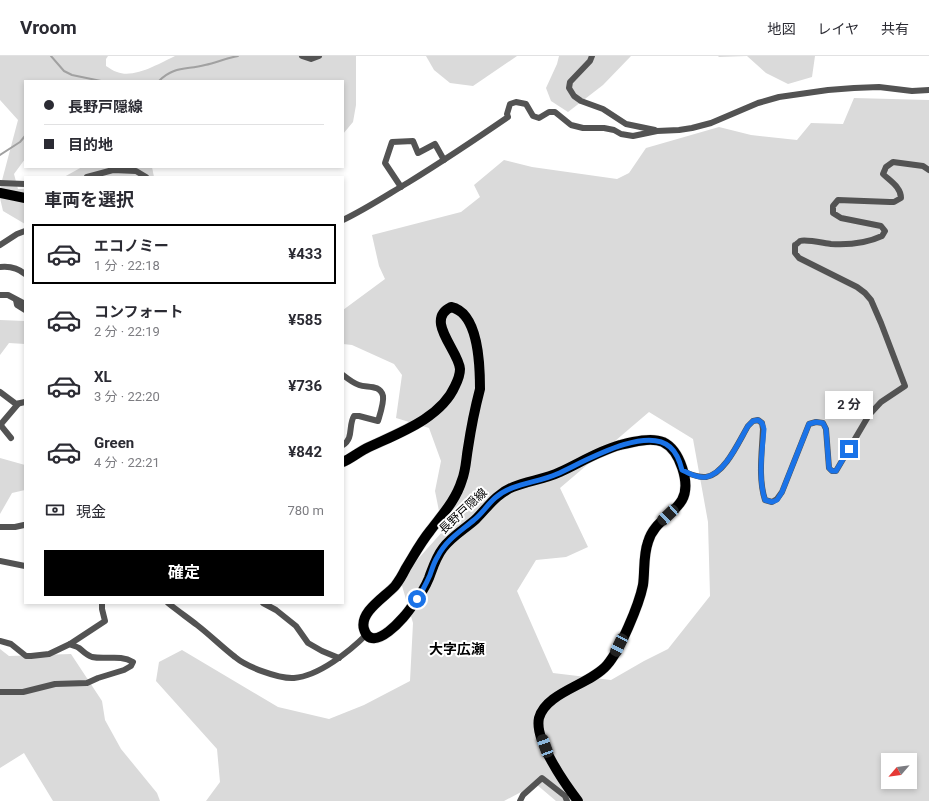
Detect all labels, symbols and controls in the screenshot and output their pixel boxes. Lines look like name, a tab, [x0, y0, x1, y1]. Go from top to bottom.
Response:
text: Vroom	[20, 16, 77, 39]
text: 地図	[767, 21, 795, 37]
text: レイヤ	[817, 21, 859, 37]
text: 共有	[881, 21, 909, 37]
text: 長野戸隠線	[68, 98, 143, 116]
text: 目的地	[68, 136, 113, 154]
text: 車両を選択	[44, 189, 134, 210]
icon: car	[46, 236, 82, 272]
text: エコノミー	[94, 237, 169, 255]
text: ¥433	[288, 245, 322, 263]
text: 1 分 · 22:18	[94, 258, 160, 273]
icon: car	[46, 302, 82, 338]
text: コンフォート	[94, 303, 184, 321]
text: ¥585	[288, 311, 322, 329]
text: 2 分 · 22:19	[94, 324, 160, 339]
icon: car	[46, 368, 82, 404]
text: XL	[94, 368, 112, 386]
text: ¥736	[288, 377, 322, 395]
text: 3 分 · 22:20	[94, 389, 160, 404]
callout: 2 分	[825, 391, 873, 419]
text: 2 分	[837, 397, 861, 412]
icon: car	[46, 434, 82, 470]
text: Green	[94, 434, 134, 452]
route end	[840, 440, 858, 458]
text: ¥842	[288, 443, 322, 461]
text: 4 分 · 22:21	[94, 455, 160, 470]
street label: 長野戸隠線	[436, 485, 490, 537]
icon: cash	[44, 499, 66, 521]
car	[655, 502, 681, 528]
text: 現金	[76, 503, 106, 521]
text: 780 m	[287, 503, 324, 518]
button: 確定	[44, 550, 324, 596]
route start	[408, 590, 426, 608]
car	[608, 632, 630, 658]
district label: 大字広瀬	[429, 641, 485, 657]
car	[535, 733, 555, 759]
north arrow	[881, 753, 917, 789]
map controls	[881, 753, 917, 789]

